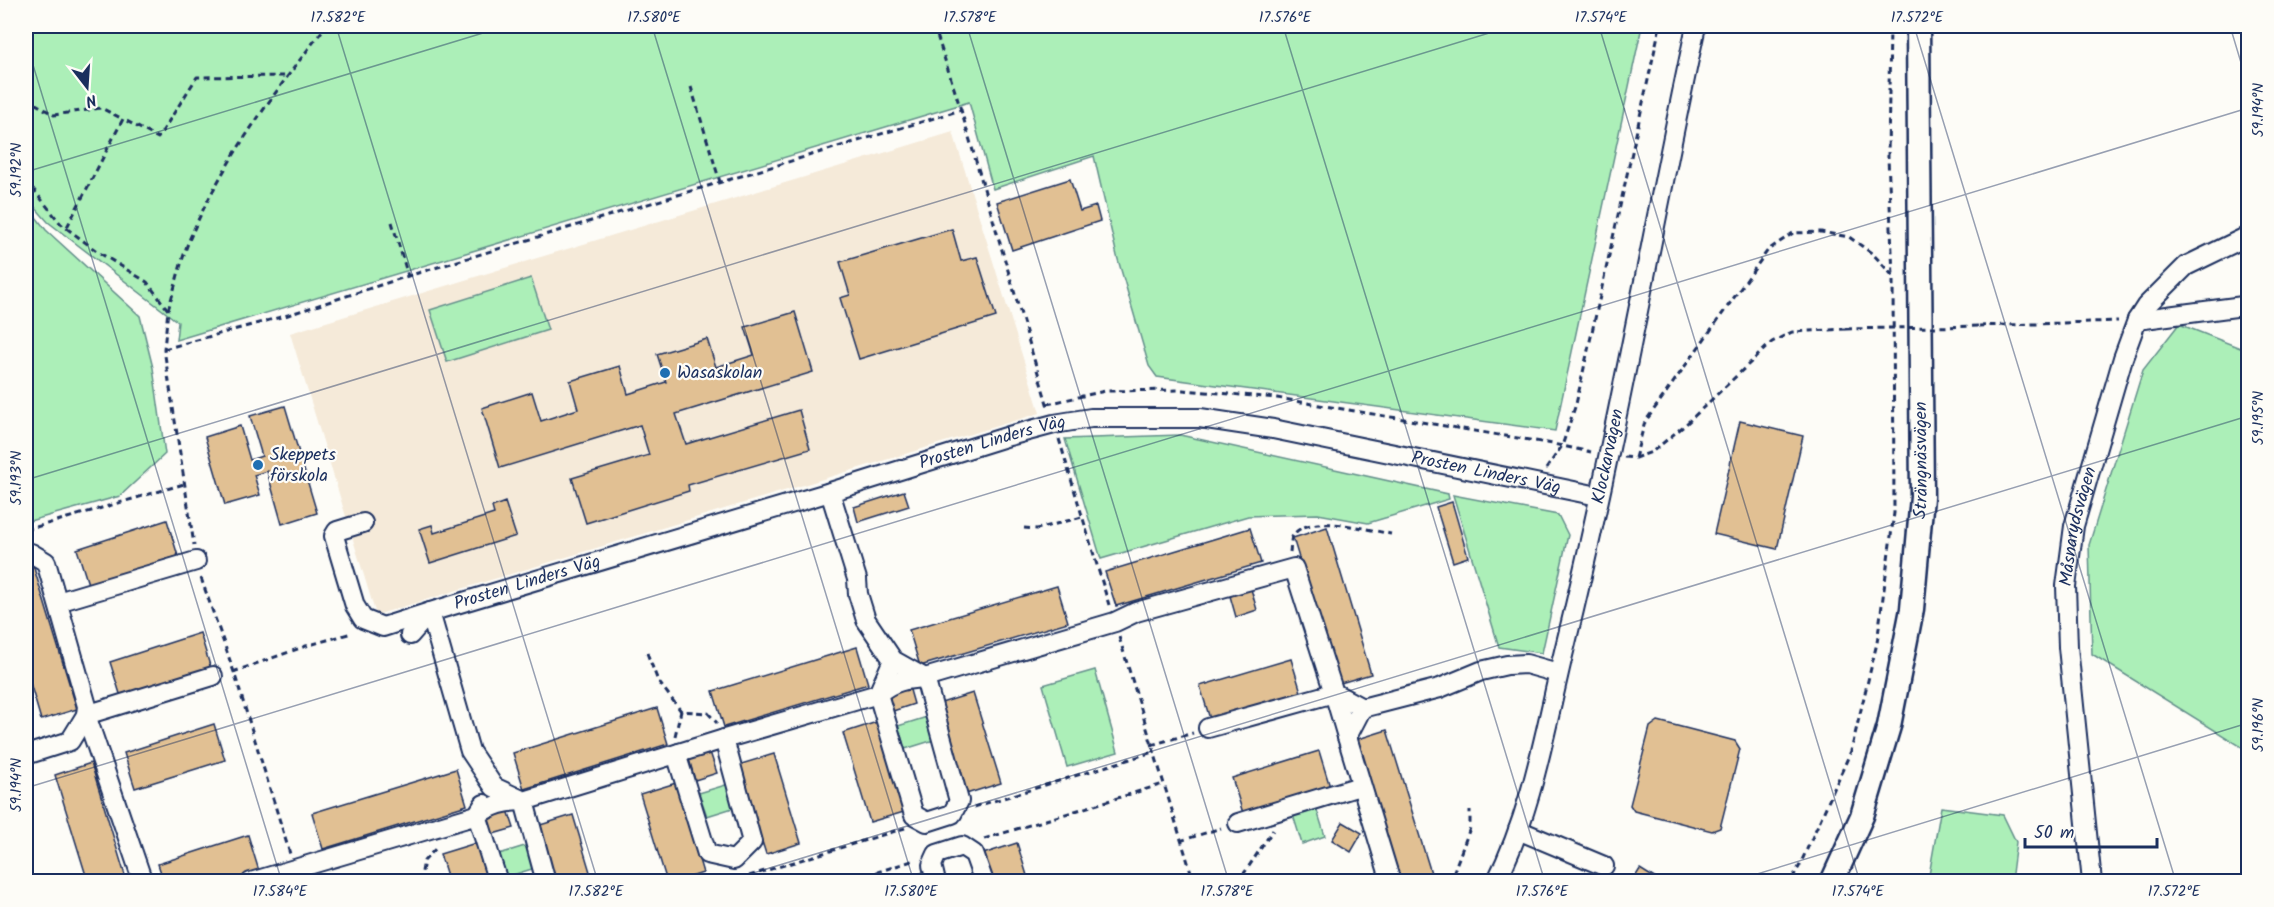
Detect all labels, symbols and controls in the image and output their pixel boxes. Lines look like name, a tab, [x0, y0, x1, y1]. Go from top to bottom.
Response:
text: 17.582°E	[311, 6, 367, 30]
text: 17.580°E	[627, 6, 682, 30]
text: 17.578°E	[943, 6, 998, 30]
text: 17.576°E	[1259, 6, 1312, 30]
text: 17.574°E	[1575, 6, 1628, 30]
text: 17.572°E	[1891, 6, 1945, 30]
north arrow	[57, 57, 117, 117]
text: 59.194°N	[2247, 83, 2271, 137]
text: N	[82, 86, 99, 113]
text: 59.192°N	[5, 143, 29, 197]
place label: Wasaskolan	[677, 359, 762, 388]
marker: Wasaskolan	[658, 366, 672, 380]
text: 59.195°N	[2247, 391, 2271, 445]
street label: Strängnäsvägen	[1906, 401, 1937, 520]
street label: Klockarvägen	[1584, 406, 1632, 507]
street label: Prosten Linders Väg	[915, 408, 1068, 478]
place label: Skeppets förskola	[270, 441, 336, 491]
street label: Prosten Linders Väg	[1409, 443, 1563, 502]
text: 59.193°N	[5, 451, 29, 505]
marker: Skeppets förskola	[251, 458, 265, 472]
street label: Måsnarydsvägen	[2052, 463, 2105, 588]
street label: Prosten Linders Väg	[450, 547, 604, 619]
text: 59.196°N	[2247, 698, 2271, 752]
text: 59.194°N	[5, 758, 29, 812]
scale bar	[2025, 811, 2157, 849]
text: 50 m	[2034, 819, 2074, 848]
text: 17.584°E	[253, 880, 308, 904]
text: 17.582°E	[569, 880, 625, 904]
text: 17.580°E	[884, 880, 939, 904]
text: 17.578°E	[1200, 880, 1255, 904]
text: 17.576°E	[1516, 880, 1569, 904]
text: 17.574°E	[1832, 880, 1885, 904]
text: 17.572°E	[2148, 880, 2202, 904]

